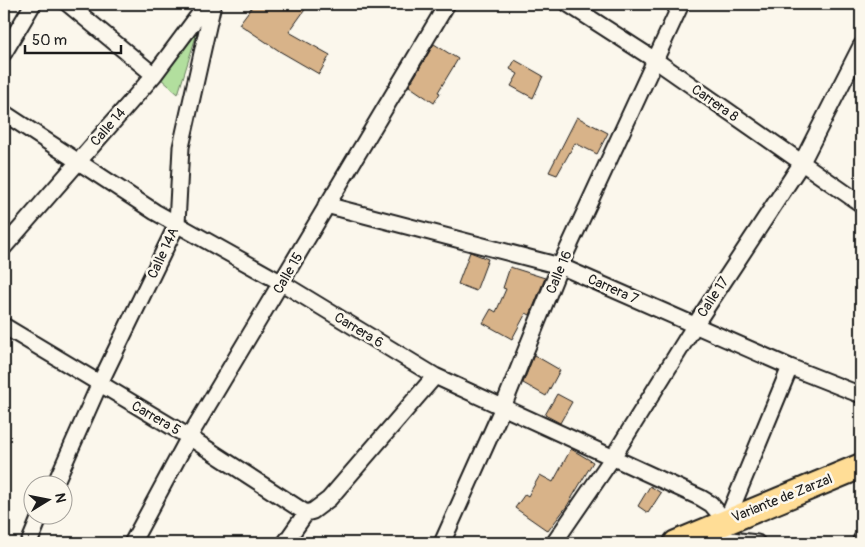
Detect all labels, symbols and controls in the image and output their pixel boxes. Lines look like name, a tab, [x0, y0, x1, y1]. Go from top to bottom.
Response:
scale bar	[25, 22, 121, 54]
text: 50 m	[32, 31, 67, 50]
street label: Carrera 8	[688, 81, 742, 125]
street label: Calle 14	[87, 104, 129, 150]
street label: Calle 14A	[144, 225, 182, 281]
street label: Calle 16	[542, 248, 576, 296]
street label: Calle 15	[269, 249, 307, 297]
street label: Carrera 7	[585, 270, 642, 308]
street label: Calle 17	[694, 273, 733, 320]
street label: Carrera 6	[331, 309, 387, 351]
street label: Carrera 5	[128, 397, 184, 439]
street label: Variante de Zarzal	[729, 470, 835, 526]
north arrow	[22, 474, 72, 524]
text: N	[51, 492, 70, 504]

